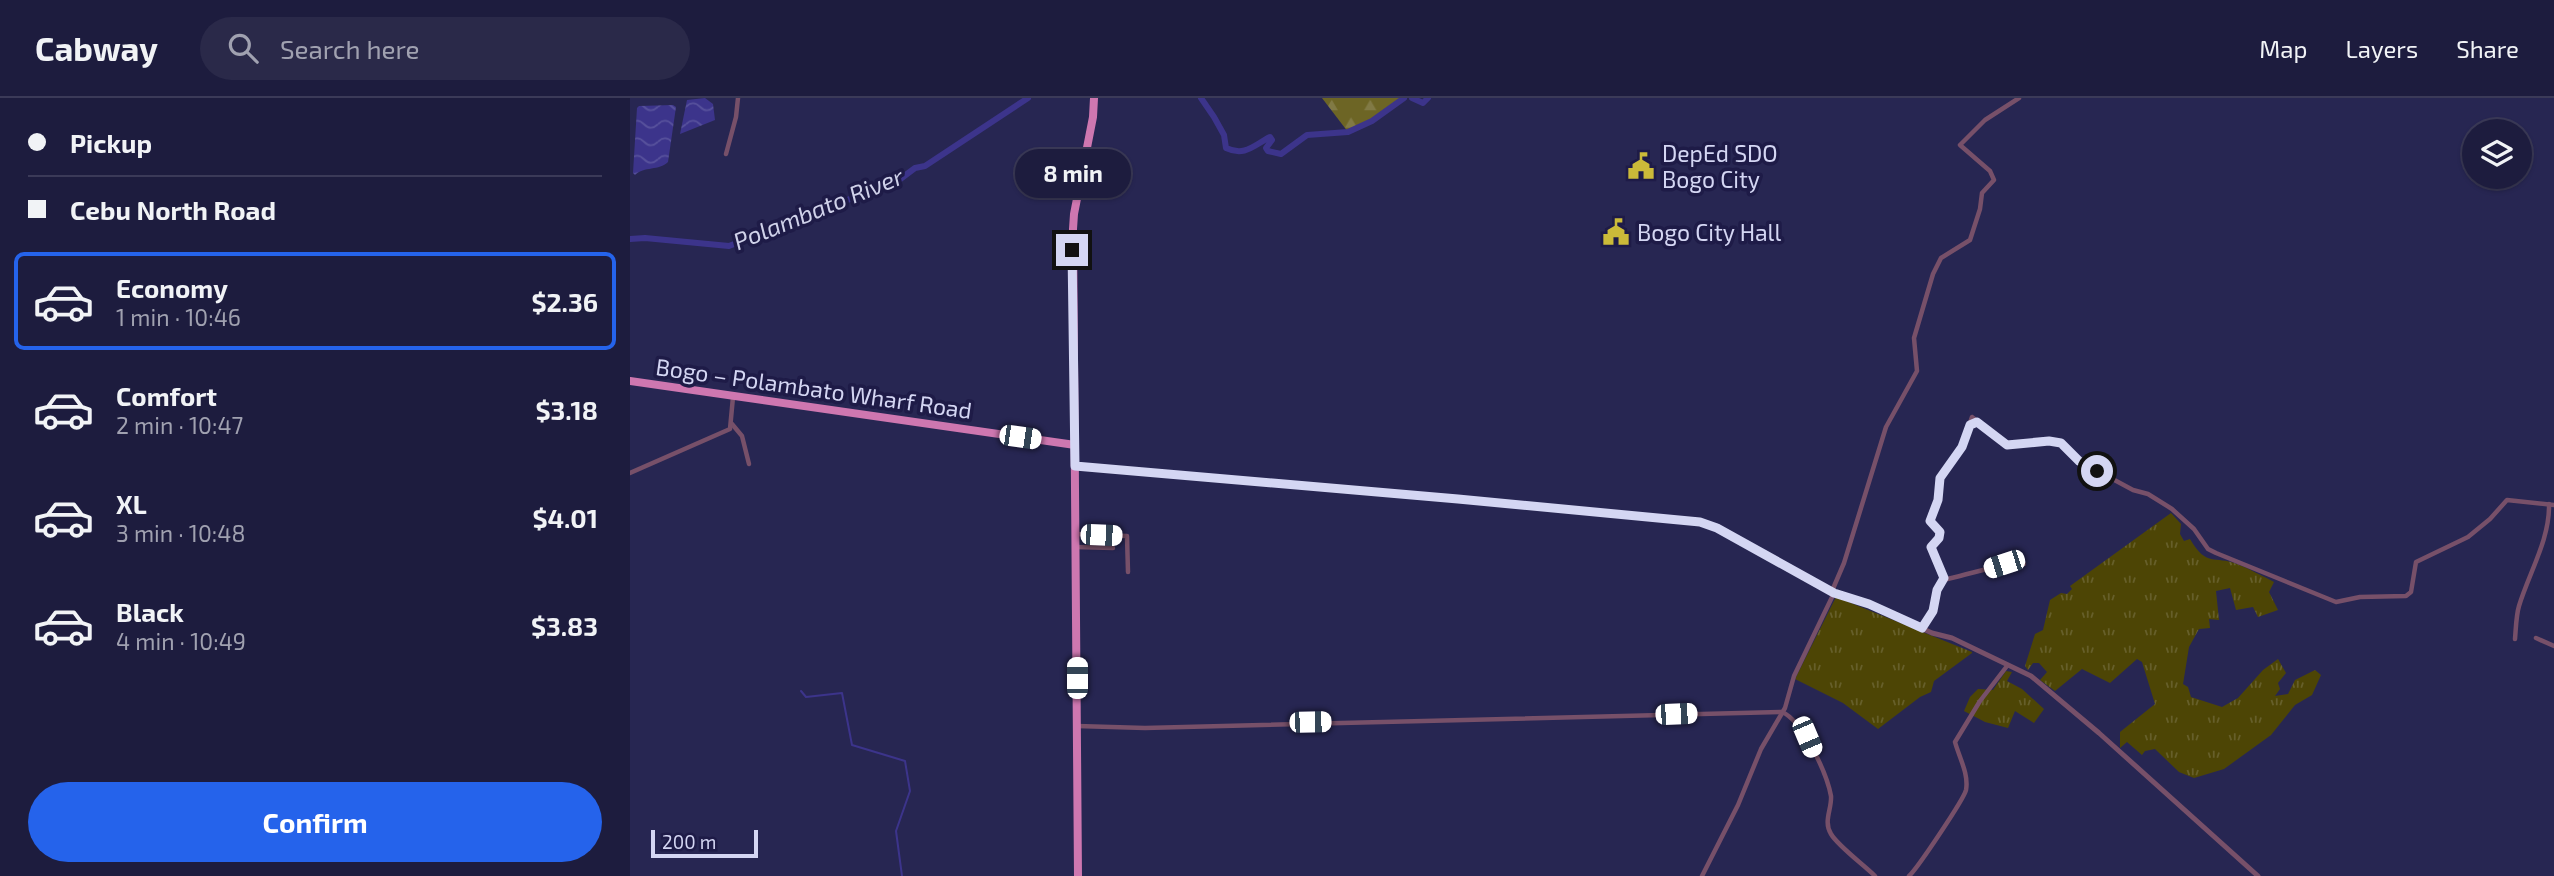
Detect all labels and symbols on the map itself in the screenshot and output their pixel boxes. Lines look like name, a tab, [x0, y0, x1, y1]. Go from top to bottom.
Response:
place label: DepEd SDO Bogo City	[1662, 139, 1778, 193]
callout: 8 min	[1014, 149, 1130, 198]
public building icon: DepEd SDO Bogo City	[1626, 151, 1656, 181]
water label: Polambato River	[729, 161, 908, 255]
public building icon: Bogo City Hall	[1601, 217, 1631, 247]
place label: Bogo City Hall	[1637, 218, 1781, 246]
route end	[1056, 234, 1088, 266]
street label: Bogo – Polambato Wharf Road	[654, 352, 974, 424]
car	[998, 424, 1043, 450]
route start	[2081, 455, 2113, 487]
car	[1080, 524, 1123, 546]
car	[1981, 548, 2028, 580]
car	[1067, 657, 1088, 699]
car	[1655, 703, 1698, 725]
car	[1289, 711, 1332, 733]
car	[1790, 714, 1825, 760]
scale bar	[651, 827, 758, 859]

